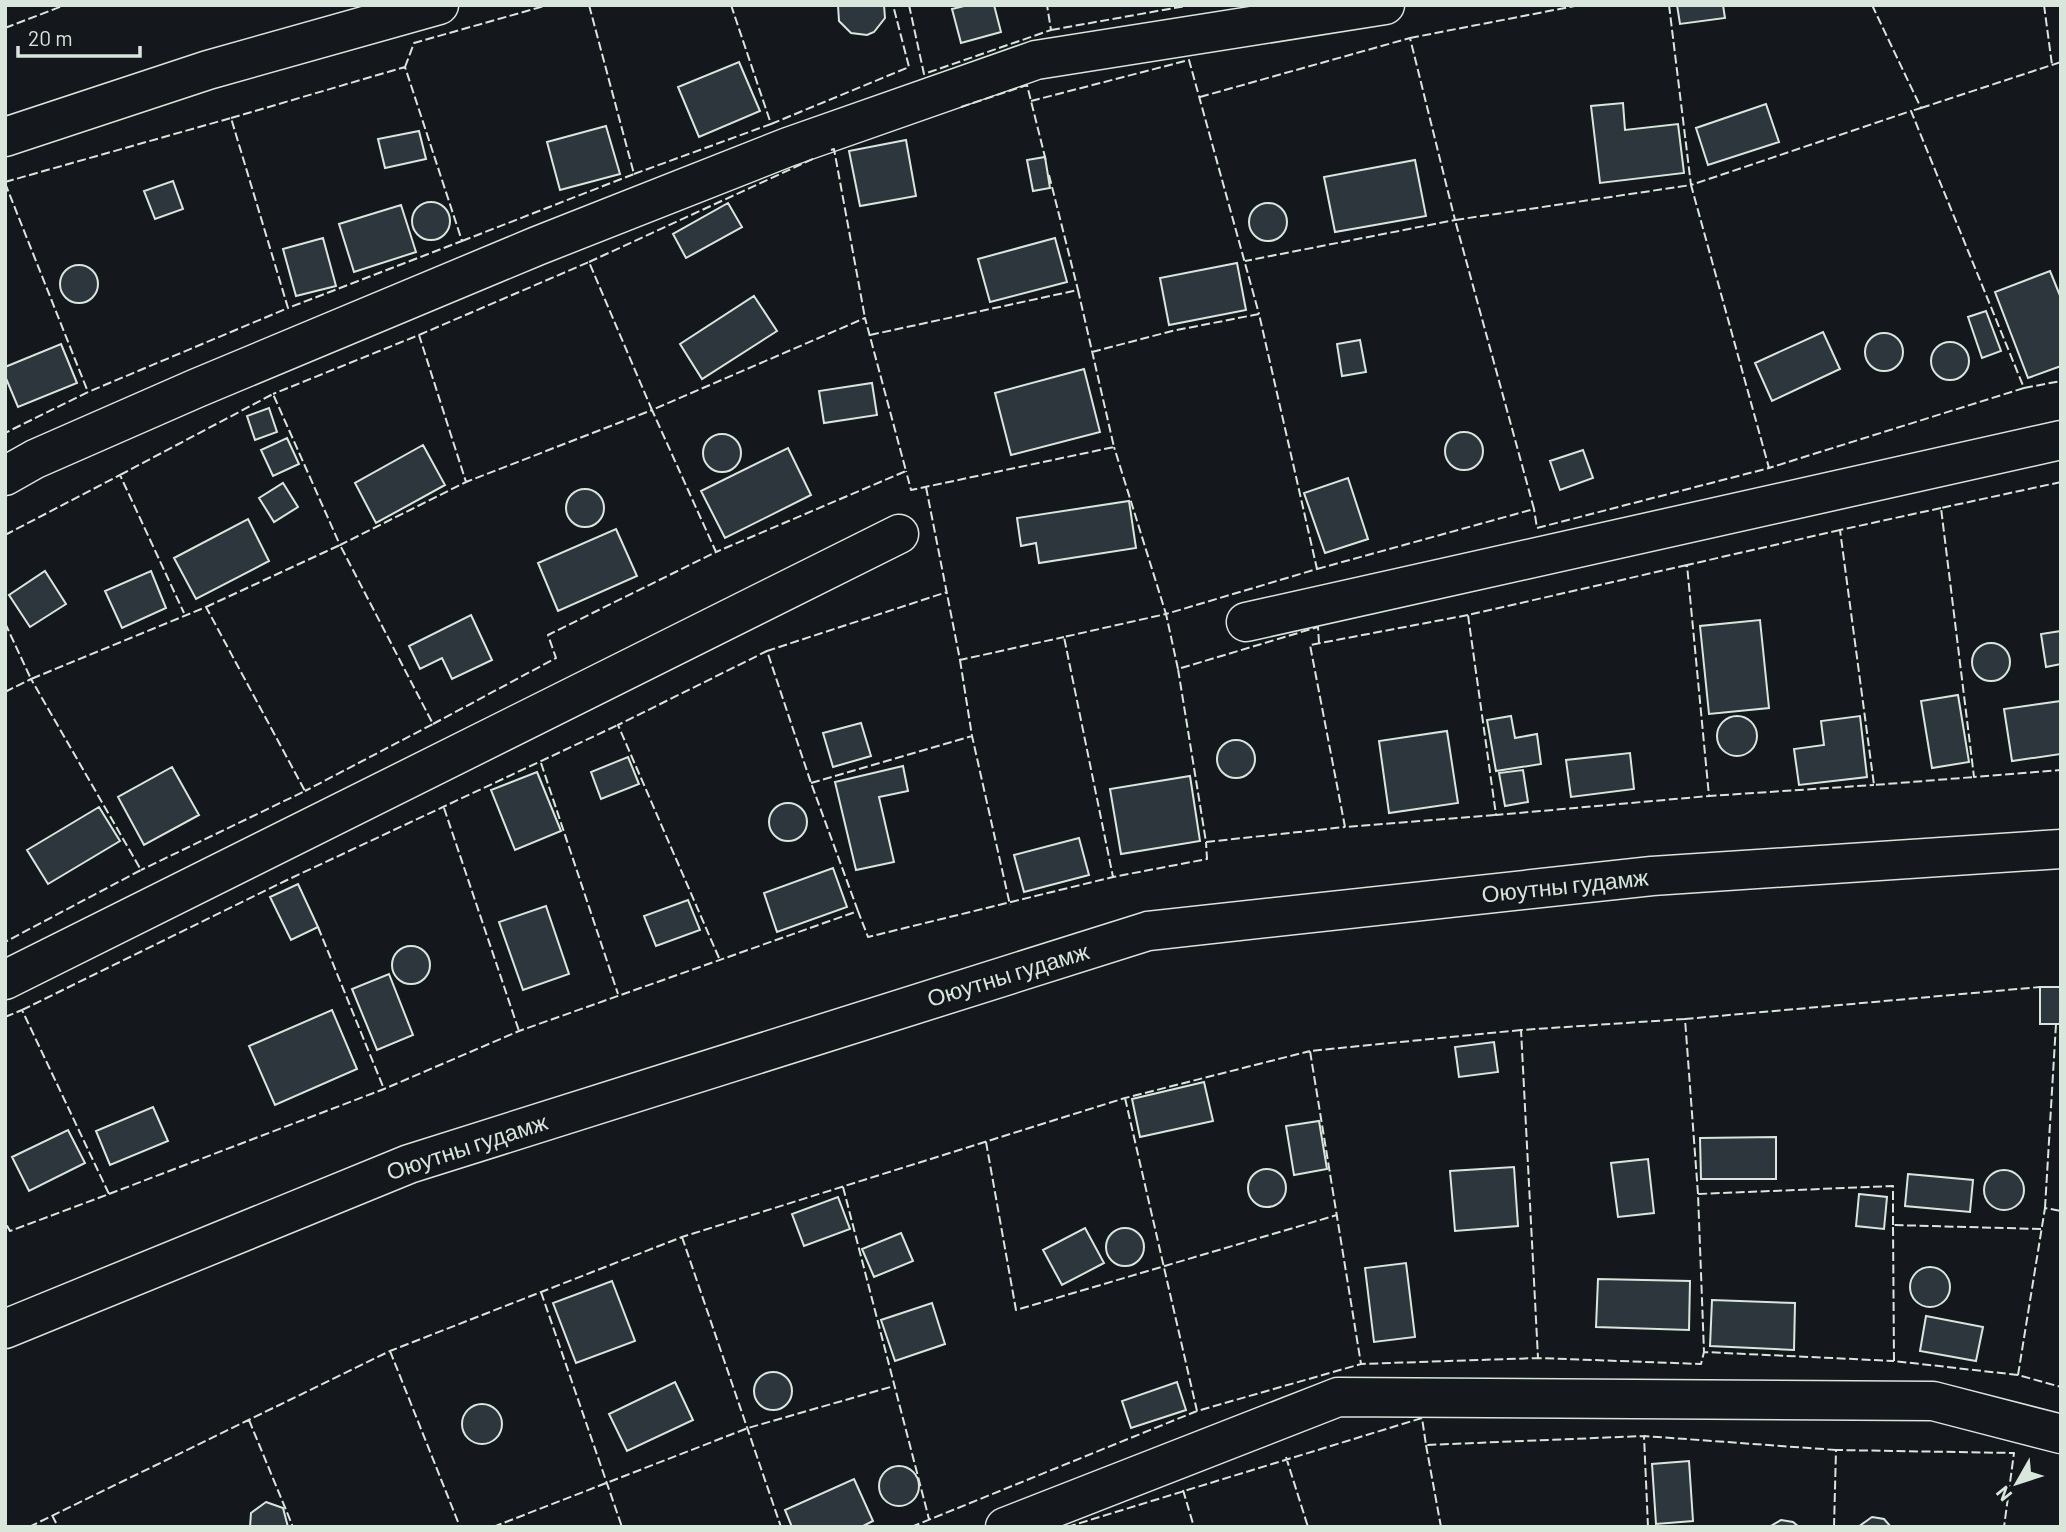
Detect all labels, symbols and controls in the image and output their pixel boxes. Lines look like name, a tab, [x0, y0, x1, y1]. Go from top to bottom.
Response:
scale bar	[18, 14, 140, 58]
text: 20 m	[28, 25, 73, 50]
street label: Оюутны гудамж	[1480, 862, 1650, 908]
street label: Оюутны гудамж	[924, 936, 1092, 1012]
street label: Оюутны гудамж	[383, 1107, 551, 1185]
north arrow	[1982, 1448, 2052, 1518]
text: N	[1990, 1482, 2016, 1506]

